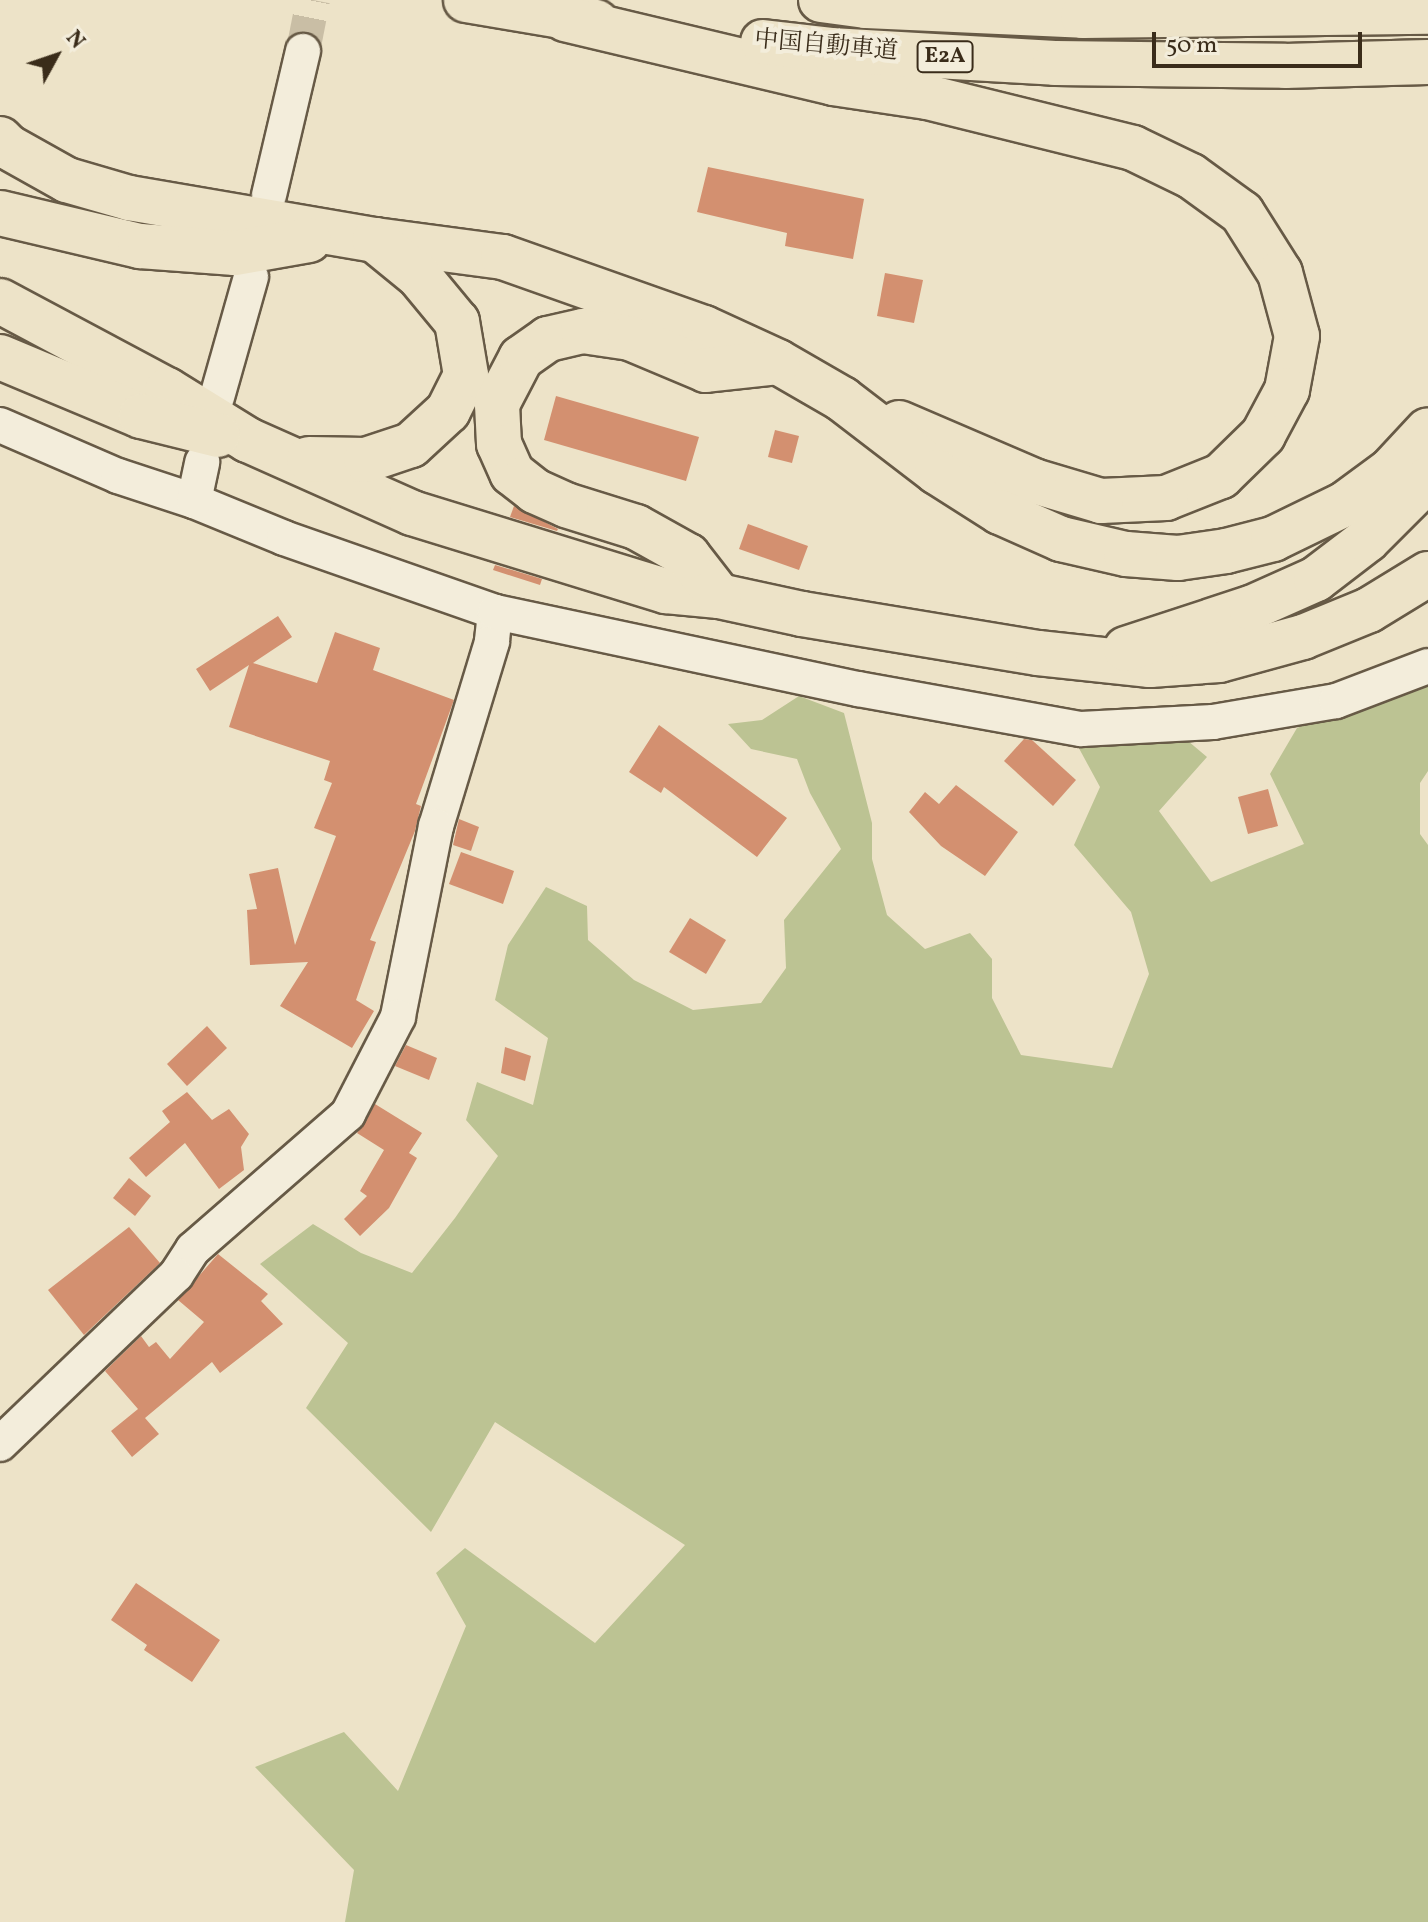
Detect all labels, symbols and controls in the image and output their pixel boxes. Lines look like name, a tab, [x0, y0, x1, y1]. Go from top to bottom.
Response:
north arrow	[16, 16, 96, 96]
scale bar	[1156, 16, 1366, 66]
text: N	[58, 24, 92, 56]
street label: 中国自動車道	[753, 26, 899, 68]
text: 50 m	[1166, 29, 1218, 63]
road number: E2A	[915, 39, 975, 75]

